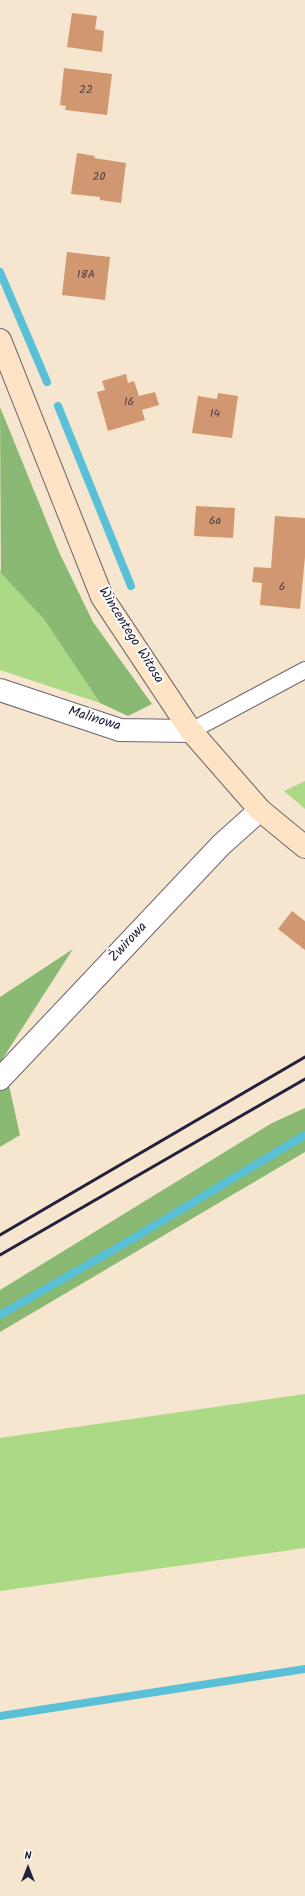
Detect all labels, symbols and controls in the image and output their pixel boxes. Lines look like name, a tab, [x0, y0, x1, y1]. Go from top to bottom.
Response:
house number: 22	[79, 84, 93, 98]
house number: 20	[93, 171, 105, 185]
house number: 18A	[77, 269, 95, 283]
house number: 16	[124, 396, 134, 410]
house number: 14	[210, 408, 220, 422]
house number: 6a	[209, 515, 221, 529]
house number: 6	[279, 581, 285, 595]
street label: Wincentego Witosa	[94, 585, 166, 687]
street label: Malinowa	[66, 704, 122, 736]
street label: Żwirowa	[106, 920, 152, 966]
text: N	[25, 1847, 31, 1865]
north arrow	[8, 1848, 48, 1888]

